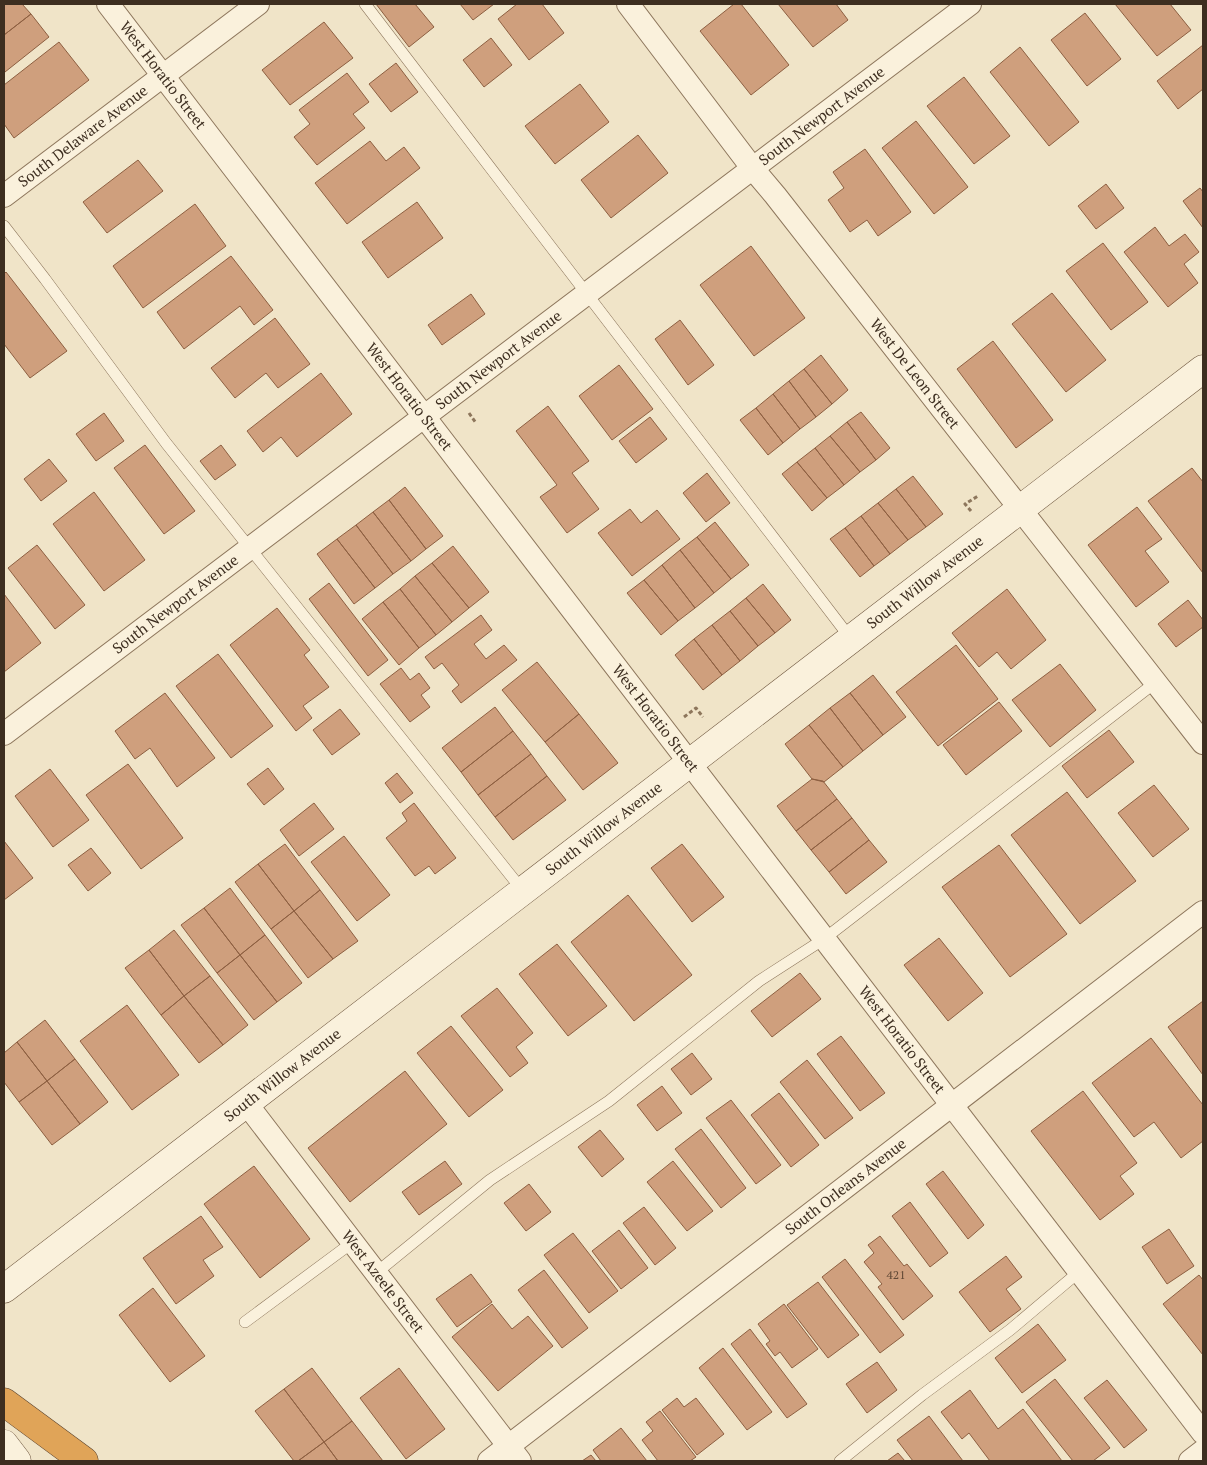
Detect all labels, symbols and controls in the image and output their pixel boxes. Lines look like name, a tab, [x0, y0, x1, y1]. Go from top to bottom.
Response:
street label: West Horatio Street	[116, 17, 212, 133]
street label: South Newport Avenue	[754, 61, 888, 169]
street label: South Delaware Avenue	[13, 80, 151, 191]
street label: South Newport Avenue	[431, 305, 565, 414]
street label: West De Leon Street	[866, 314, 965, 433]
street label: West Horatio Street	[362, 338, 458, 455]
street label: South Willow Avenue	[862, 530, 987, 633]
street label: South Newport Avenue	[108, 549, 242, 658]
street label: West Horatio Street	[608, 660, 704, 776]
street label: South Willow Avenue	[541, 777, 666, 879]
street label: West Horatio Street	[855, 981, 951, 1098]
street label: South Willow Avenue	[219, 1023, 344, 1126]
street label: South Orleans Avenue	[781, 1133, 910, 1239]
street label: West Azeele Street	[338, 1226, 430, 1337]
house number: 421	[886, 1267, 906, 1282]

